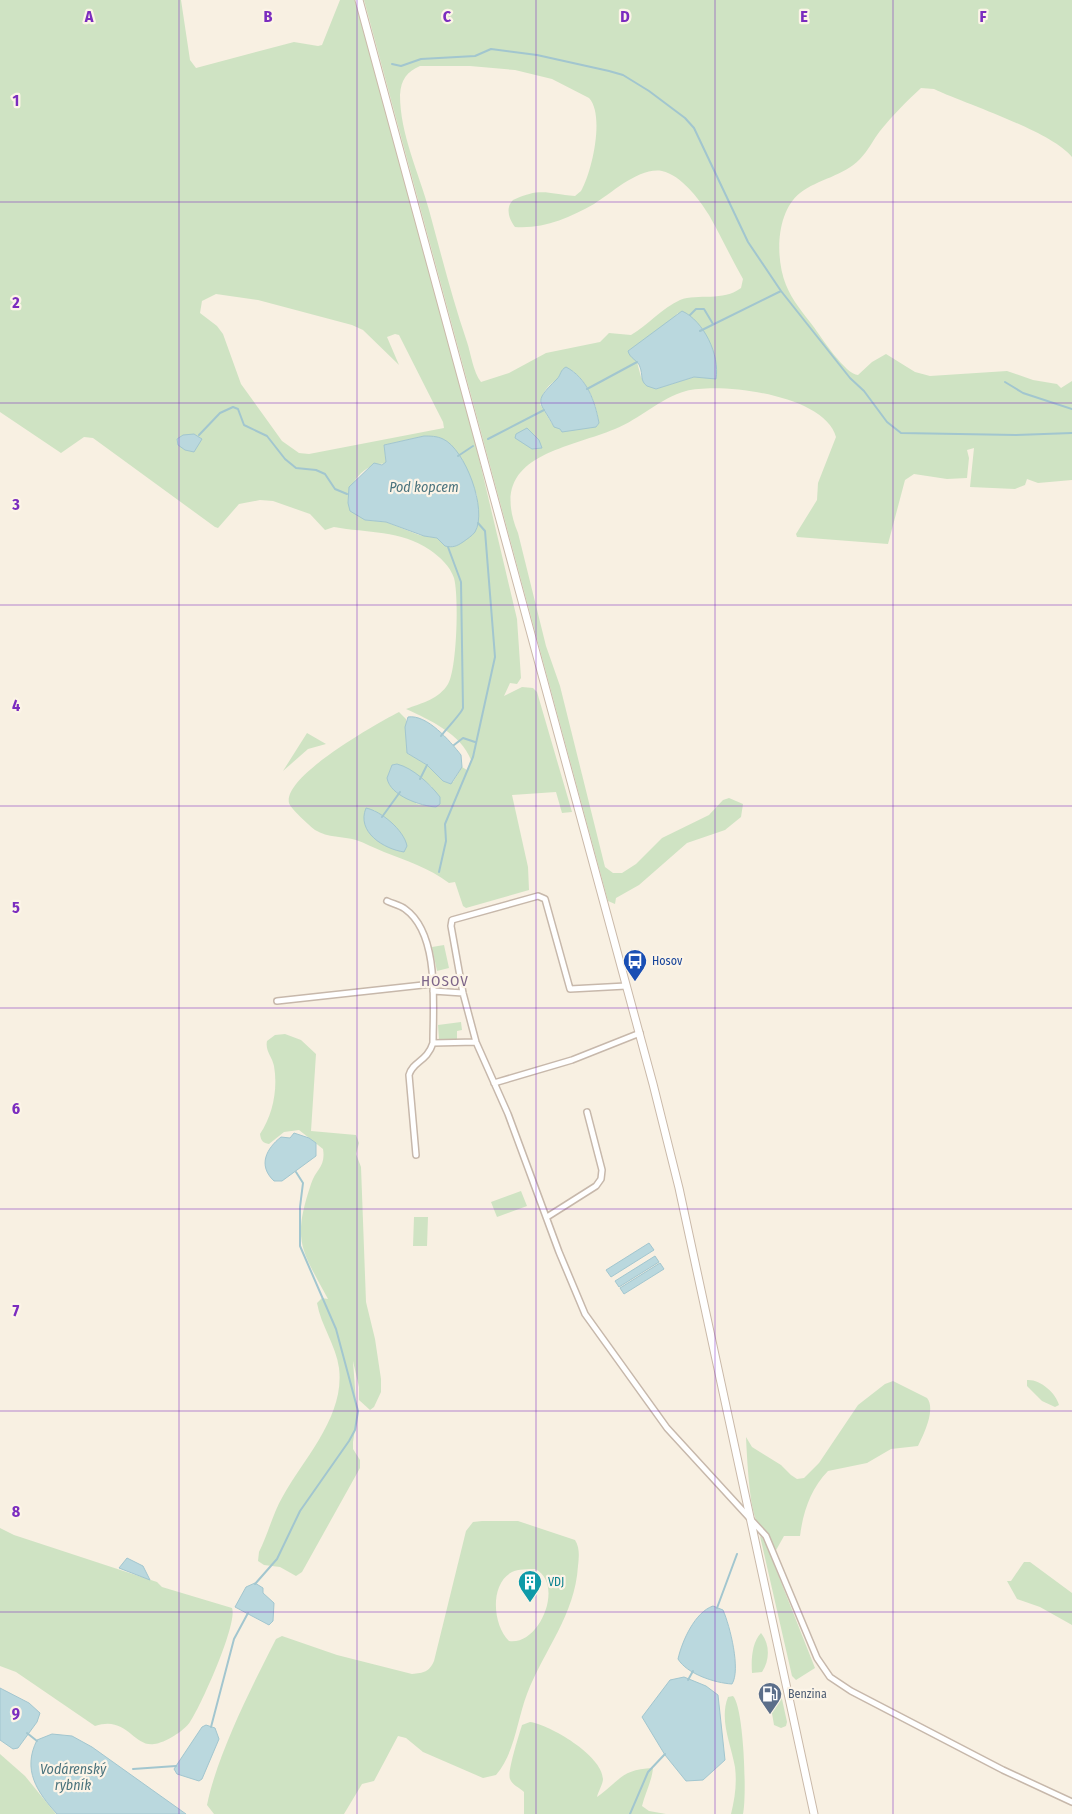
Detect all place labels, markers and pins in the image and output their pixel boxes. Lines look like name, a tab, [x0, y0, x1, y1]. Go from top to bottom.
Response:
bus stop icon: Hosov	[622, 948, 648, 982]
place label: Hosov	[652, 954, 683, 968]
building icon: VDJ	[517, 1569, 543, 1603]
place label: VDJ	[548, 1575, 564, 1589]
fuel station icon: Benzina	[757, 1681, 783, 1715]
place label: Benzina	[788, 1687, 827, 1701]

